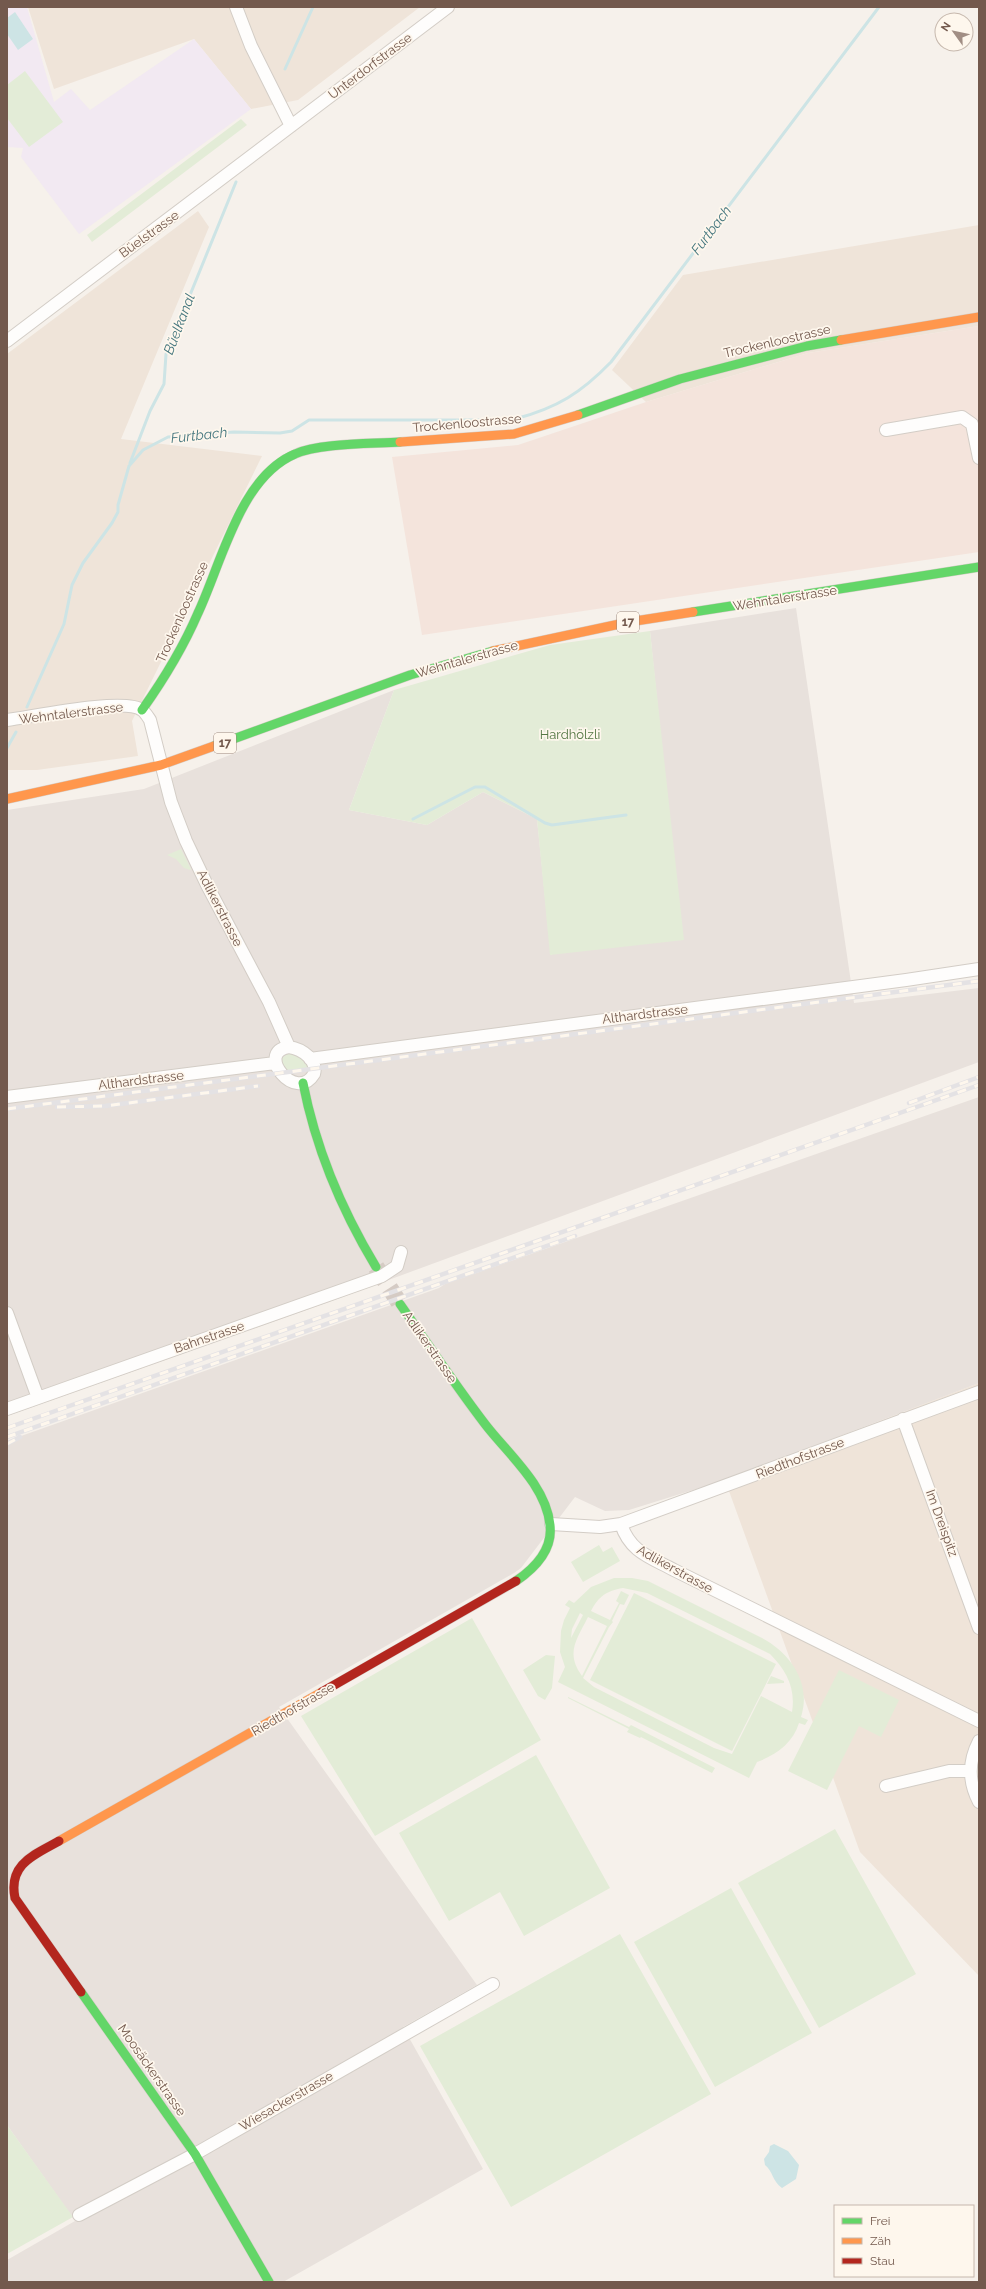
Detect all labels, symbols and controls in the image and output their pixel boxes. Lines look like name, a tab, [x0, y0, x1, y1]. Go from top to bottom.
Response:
north arrow	[934, 12, 974, 52]
text: N	[938, 20, 954, 34]
street label: Unterdorfstrasse	[325, 30, 415, 102]
water label: Furtbach	[688, 202, 735, 257]
street label: Büelstrasse	[116, 207, 182, 261]
water label: Büelkanal	[160, 291, 198, 357]
street label: Trockenloostrasse	[722, 321, 832, 361]
street label: Trockenloostrasse	[412, 411, 522, 435]
water label: Furtbach	[170, 424, 228, 446]
street label: Trockenloostrasse	[153, 559, 211, 665]
street label: Wehntalerstrasse	[732, 582, 838, 614]
road number: 17	[617, 612, 639, 632]
street label: Wehntalerstrasse	[414, 637, 520, 681]
street label: Wehntalerstrasse	[18, 699, 124, 727]
park label: Hardhölzli	[540, 727, 600, 742]
road number: 17	[214, 733, 236, 753]
street label: Adlikerstrasse	[194, 867, 246, 949]
street label: Althardstrasse	[601, 1001, 689, 1027]
street label: Althardstrasse	[97, 1067, 185, 1093]
street label: Adlikerstrasse	[400, 1308, 461, 1386]
street label: Bahnstrasse	[172, 1318, 246, 1356]
street label: Riedthofstrasse	[754, 1434, 847, 1482]
street label: Im Dreispitz	[923, 1487, 961, 1559]
street label: Adlikerstrasse	[635, 1542, 716, 1596]
street label: Riedthofstrasse	[249, 1679, 337, 1739]
street label: Moosäckerstrasse	[115, 2021, 189, 2119]
street label: Wiesackerstrasse	[236, 2068, 336, 2134]
legend	[834, 2205, 974, 2277]
text: Frei	[870, 2214, 890, 2228]
text: Zäh	[870, 2234, 891, 2248]
text: Stau	[870, 2254, 895, 2268]

